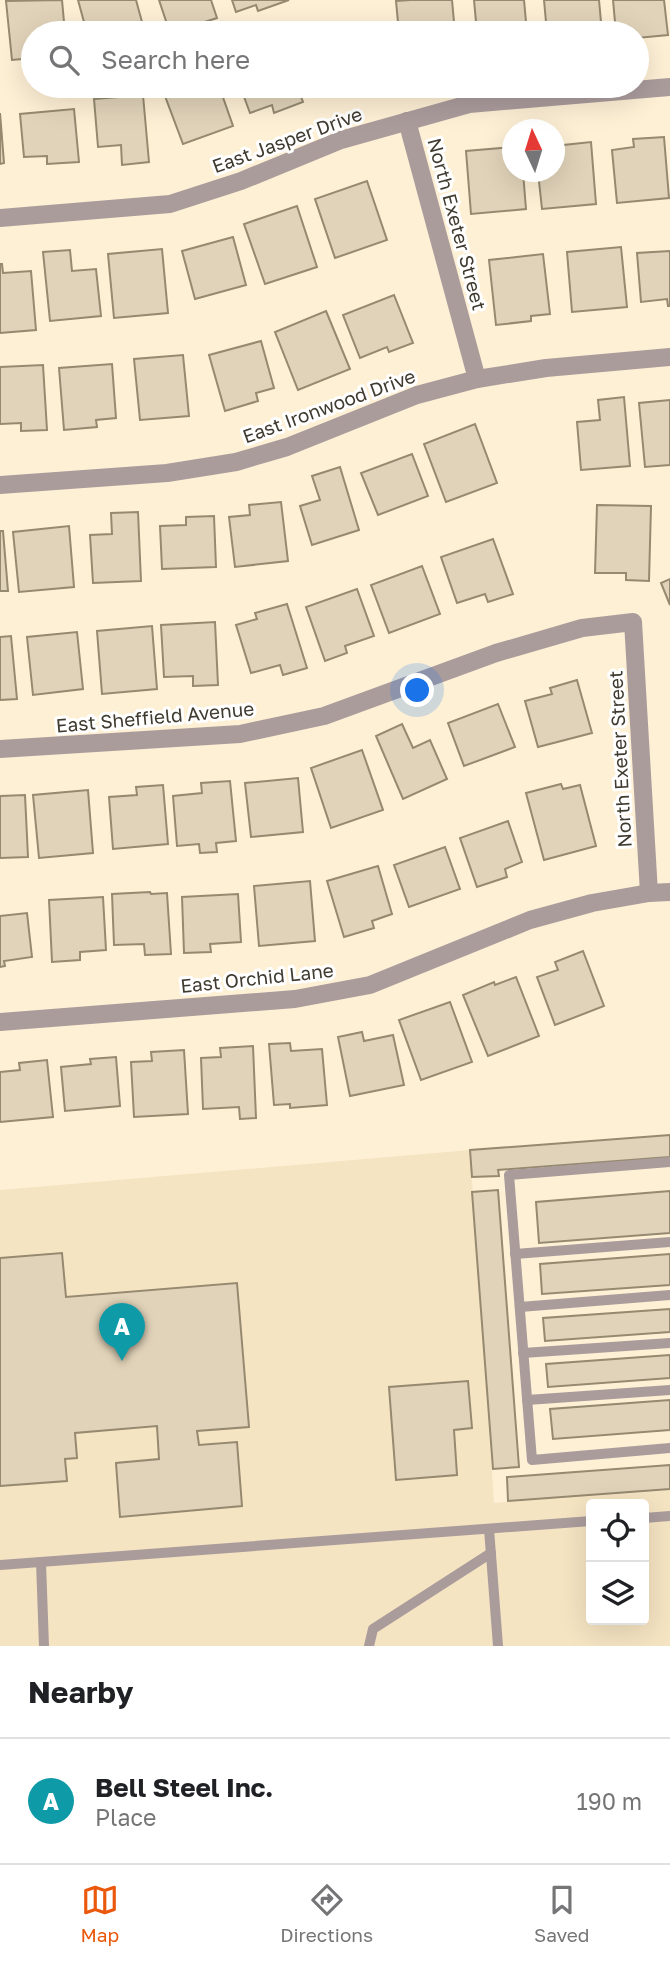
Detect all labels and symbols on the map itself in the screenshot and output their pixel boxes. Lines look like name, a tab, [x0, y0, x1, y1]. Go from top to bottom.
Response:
street label: East Jasper Drive	[209, 102, 365, 177]
north arrow	[502, 119, 565, 182]
street label: North Exeter Street	[423, 135, 492, 313]
street label: East Ironwood Drive	[239, 364, 418, 447]
street label: North Exeter Street	[603, 670, 636, 848]
your location	[400, 673, 434, 707]
street label: East Sheffield Avenue	[55, 696, 255, 737]
street label: East Orchid Lane	[179, 958, 335, 997]
pin: A	[99, 1303, 145, 1361]

